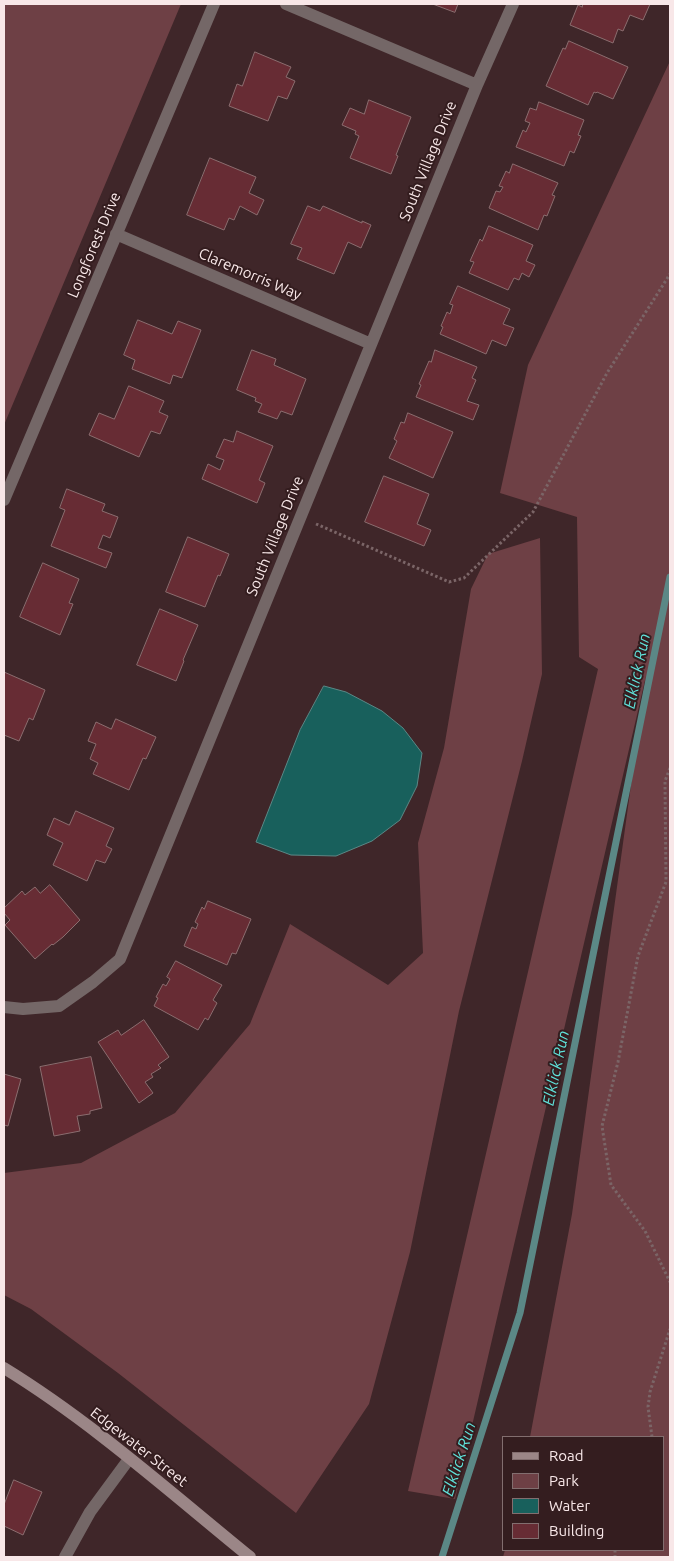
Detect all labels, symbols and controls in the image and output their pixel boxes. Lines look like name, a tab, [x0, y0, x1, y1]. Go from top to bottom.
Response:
street label: South Village Drive	[396, 98, 460, 224]
street label: Longforest Drive	[64, 189, 124, 301]
street label: Claremorris Way	[196, 244, 304, 304]
street label: South Village Drive	[243, 473, 307, 599]
water label: Elklick Run	[620, 632, 654, 710]
water label: Elklick Run	[539, 1029, 573, 1107]
street label: Edgewater Street	[87, 1403, 191, 1491]
water label: Elklick Run	[438, 1420, 480, 1498]
legend	[502, 1436, 664, 1551]
text: Road	[549, 1447, 584, 1464]
text: Park	[549, 1472, 579, 1489]
text: Water	[549, 1497, 590, 1514]
text: Building	[549, 1522, 604, 1539]

